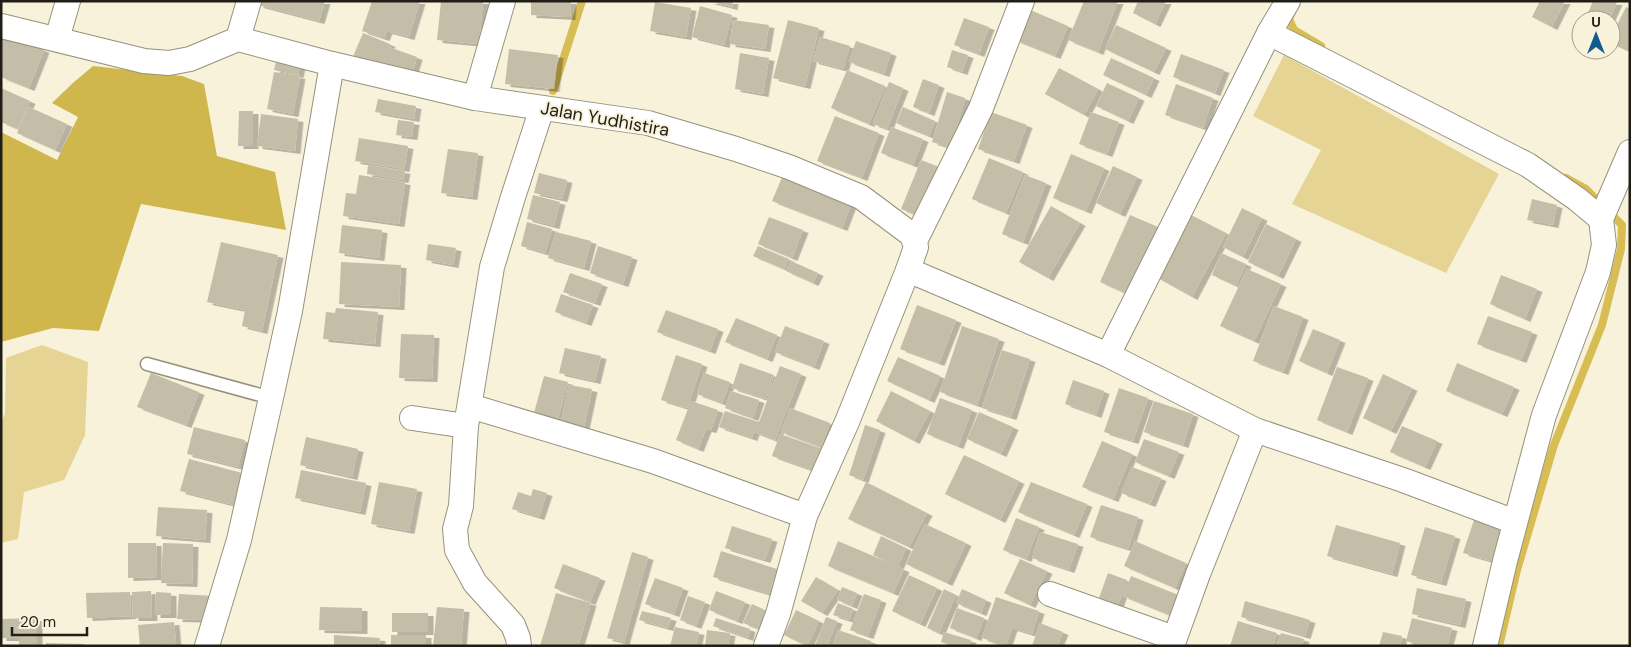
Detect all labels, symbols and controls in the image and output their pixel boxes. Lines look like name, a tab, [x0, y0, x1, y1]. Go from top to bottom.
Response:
north arrow	[1571, 10, 1621, 60]
text: U	[1591, 13, 1601, 31]
street label: Jalan Yudhistira	[539, 96, 671, 142]
scale bar	[12, 604, 88, 636]
text: 20 m	[20, 612, 56, 632]

